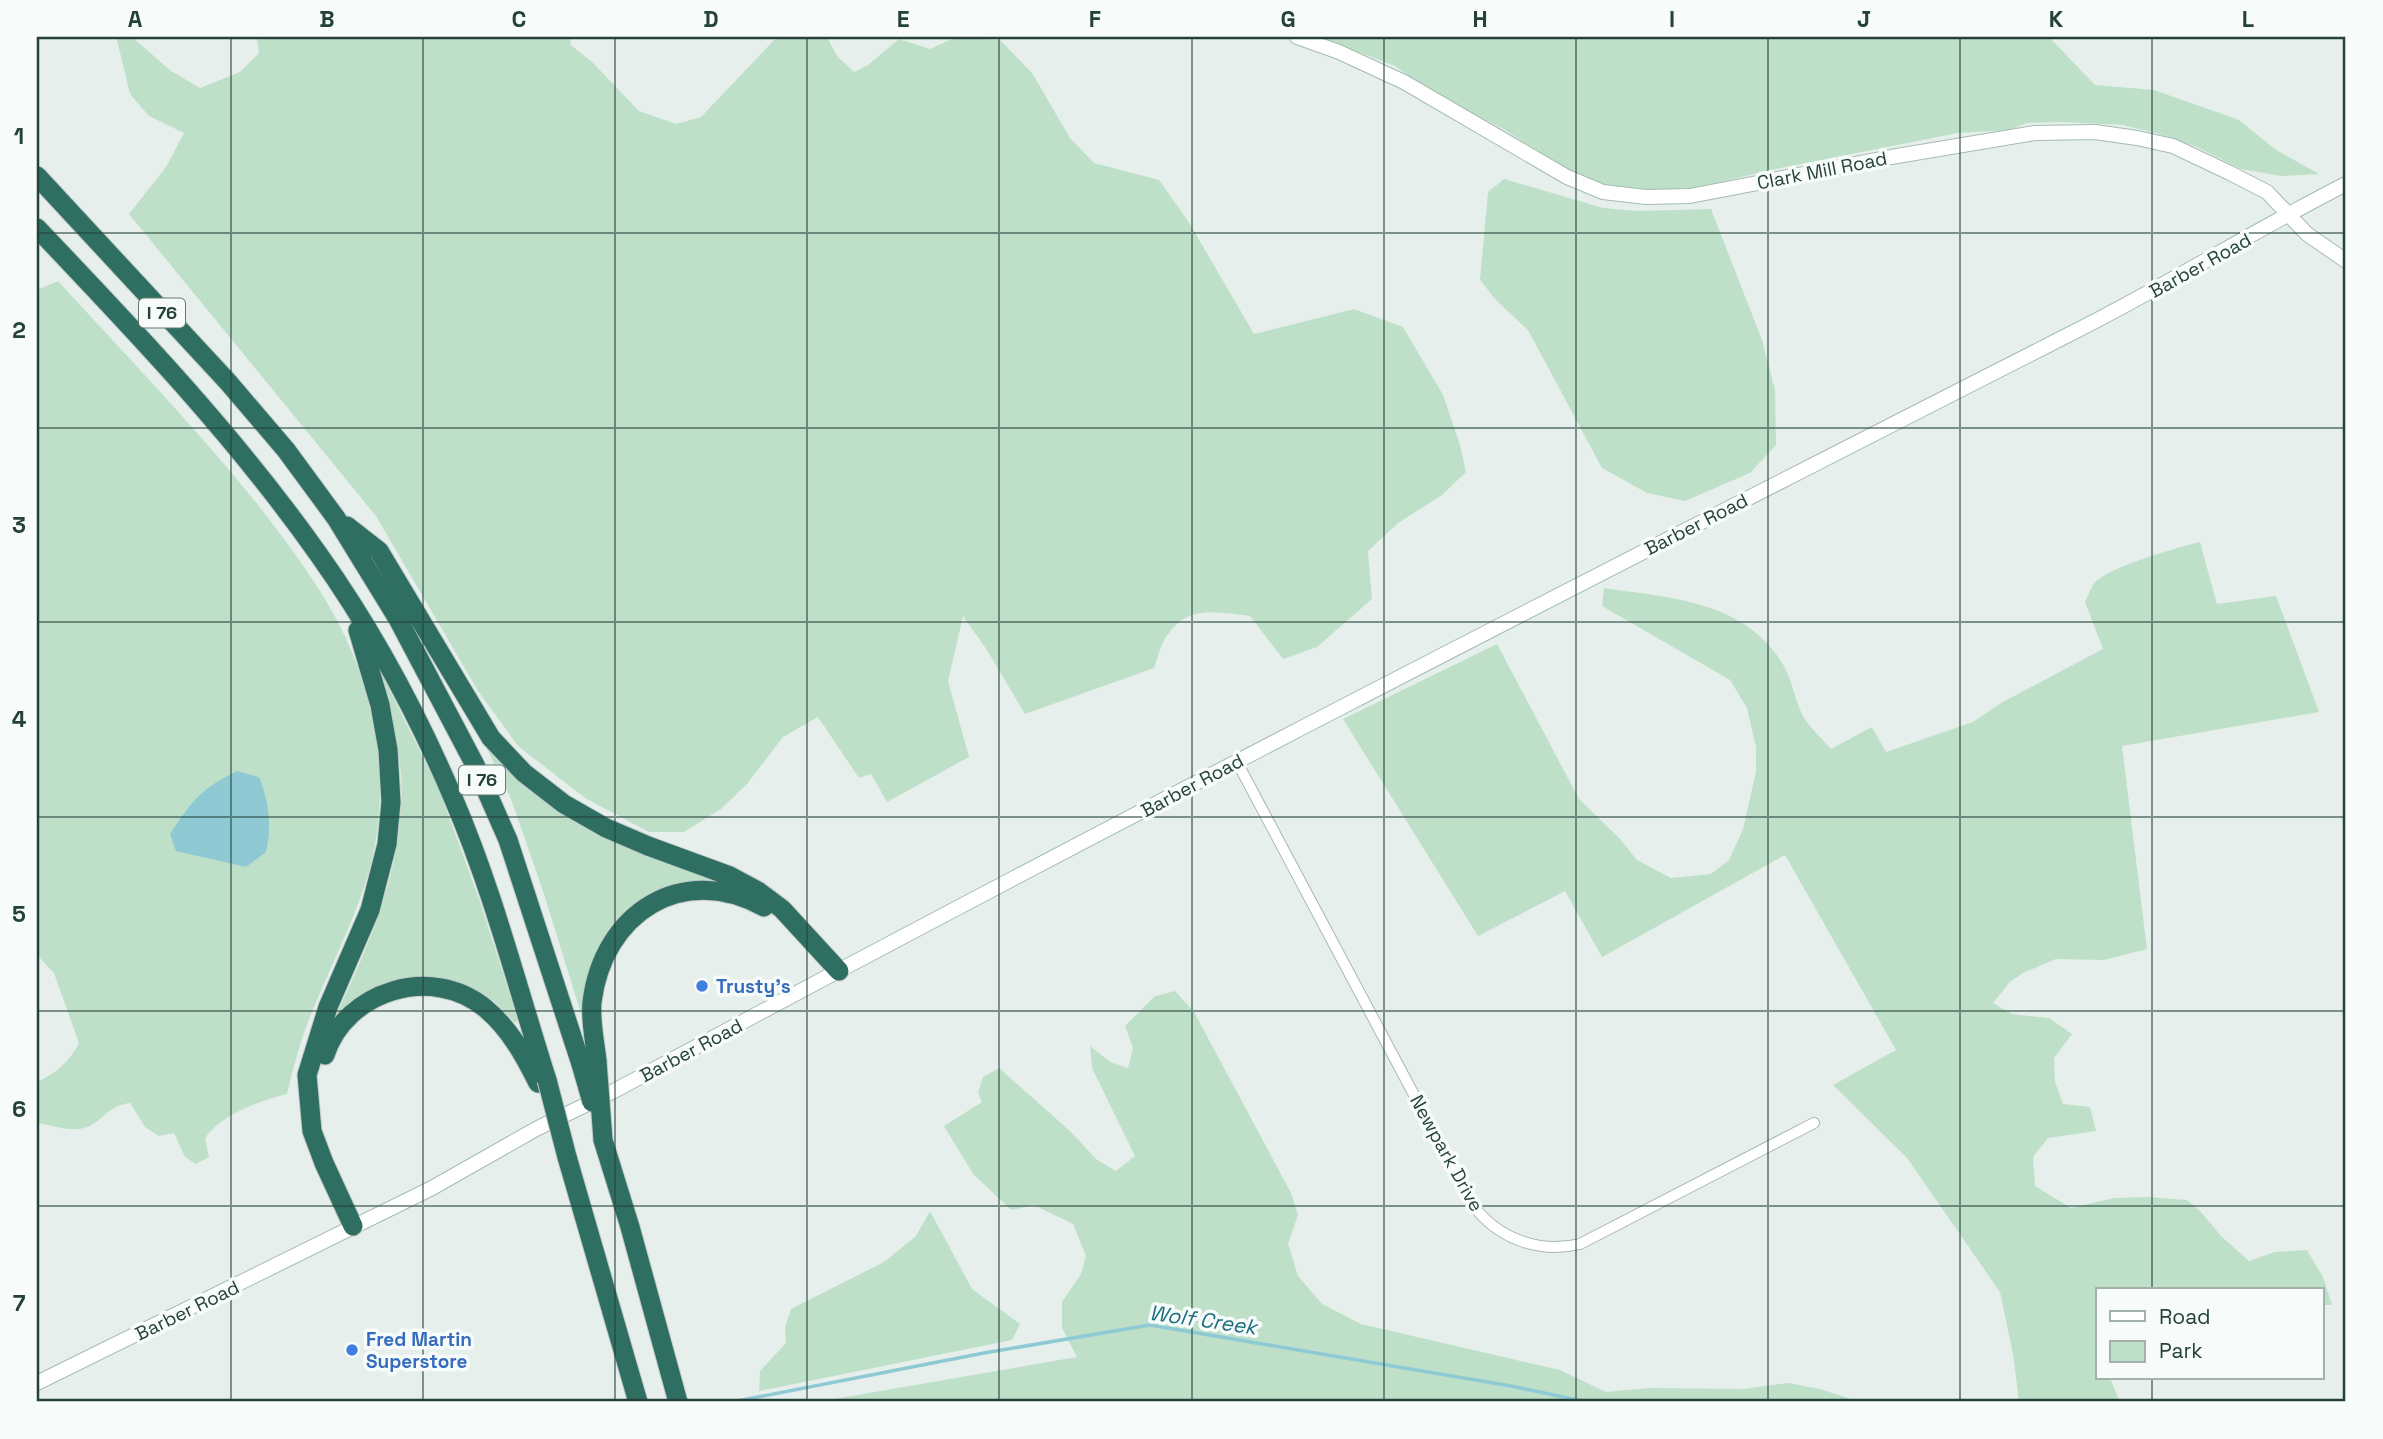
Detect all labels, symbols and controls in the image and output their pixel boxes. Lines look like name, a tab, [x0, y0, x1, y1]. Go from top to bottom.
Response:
text: A	[128, 4, 143, 34]
text: B	[319, 4, 335, 34]
text: C	[512, 4, 526, 34]
text: D	[703, 4, 719, 34]
text: E	[897, 4, 909, 34]
text: F	[1089, 4, 1101, 34]
text: G	[1280, 4, 1296, 34]
text: H	[1472, 4, 1488, 34]
text: I	[1669, 4, 1675, 34]
text: J	[1857, 4, 1871, 34]
text: K	[2049, 4, 2064, 34]
text: L	[2242, 4, 2254, 34]
text: 1	[14, 121, 24, 151]
street label: Clark Mill Road	[1755, 146, 1889, 195]
street label: Barber Road	[2145, 227, 2256, 304]
road number: I 76	[139, 298, 185, 328]
text: 2	[12, 315, 26, 345]
street label: Barber Road	[1640, 488, 1752, 561]
text: 3	[12, 510, 26, 540]
text: 4	[12, 704, 27, 734]
street label: Barber Road	[1137, 748, 1248, 823]
road number: I 76	[459, 766, 505, 794]
text: 5	[12, 899, 26, 929]
place label: Trusty's	[716, 974, 791, 999]
marker: Trusty's	[694, 978, 710, 994]
street label: Barber Road	[636, 1013, 747, 1088]
street label: Newpark Drive	[1404, 1090, 1489, 1216]
text: 6	[12, 1094, 26, 1124]
street label: Barber Road	[131, 1274, 243, 1346]
text: 7	[13, 1288, 26, 1318]
legend	[2096, 1288, 2324, 1380]
water label: Wolf Creek	[1148, 1299, 1261, 1341]
text: Road	[2159, 1303, 2211, 1330]
place label: Fred Martin Superstore	[366, 1327, 472, 1374]
text: Park	[2159, 1337, 2203, 1364]
marker: Fred Martin Superstore	[344, 1342, 360, 1358]

